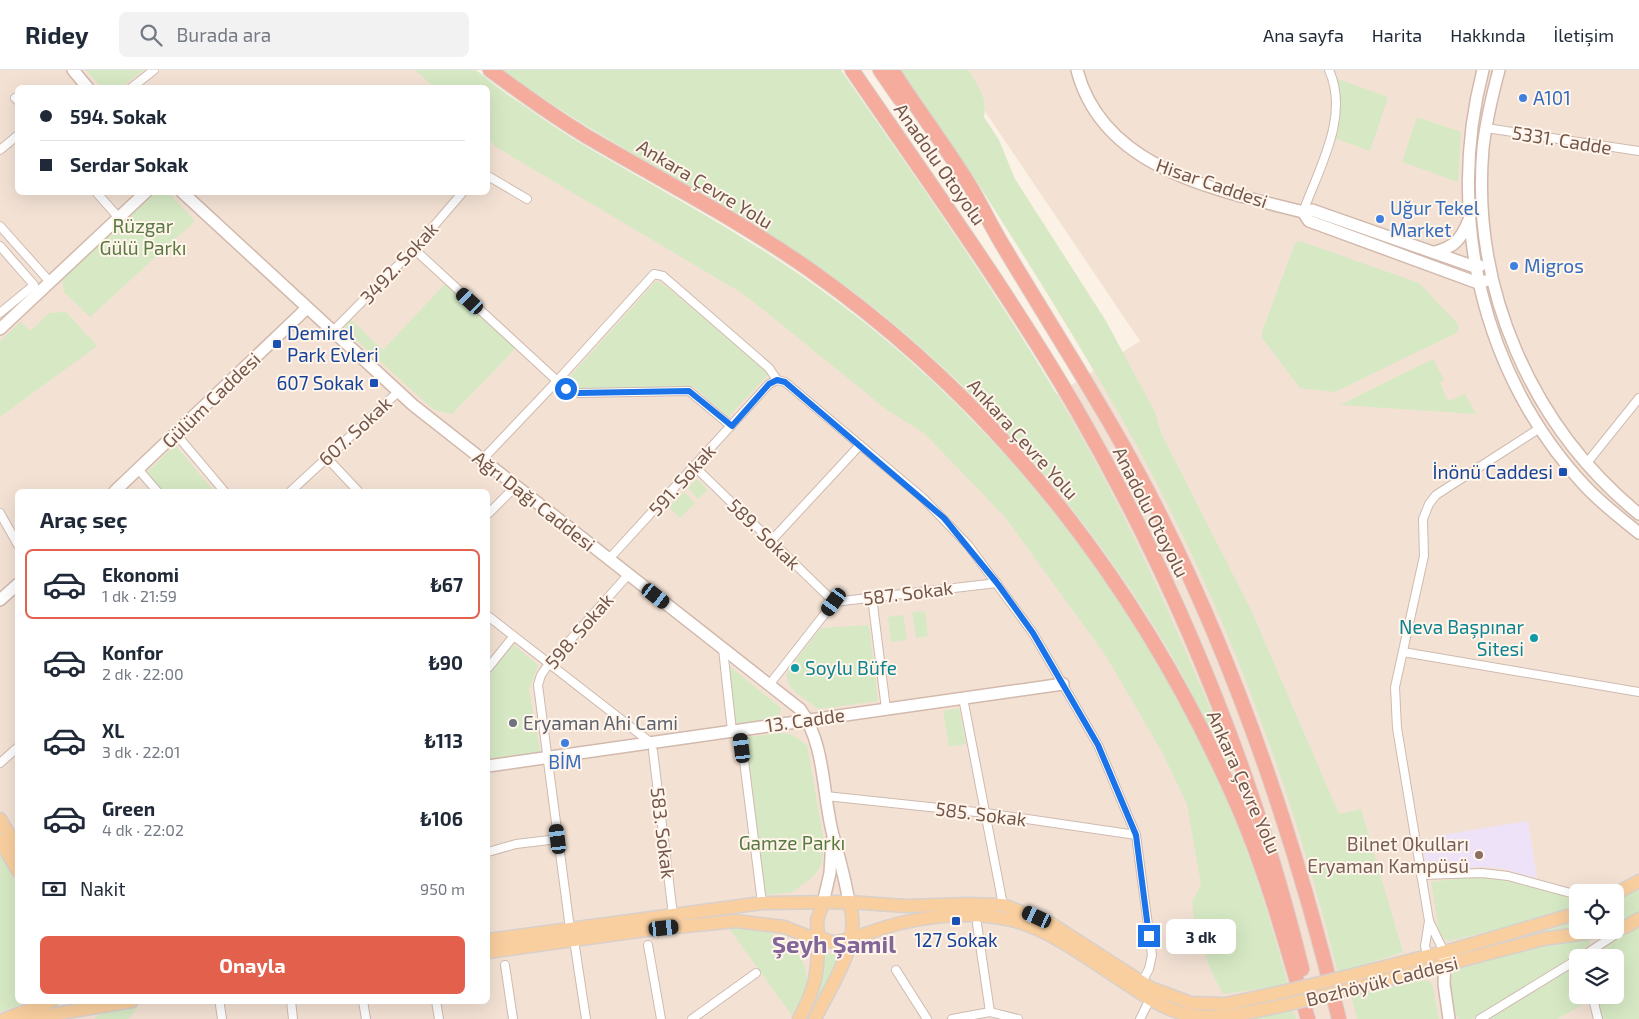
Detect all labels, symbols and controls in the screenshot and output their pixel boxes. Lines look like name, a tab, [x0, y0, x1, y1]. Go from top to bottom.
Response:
search box	[119, 12, 469, 57]
text: Ridey	[25, 20, 89, 49]
icon: search	[137, 21, 165, 49]
text: Burada ara	[177, 23, 271, 46]
text: Ana sayfa	[1263, 24, 1344, 46]
text: Harita	[1372, 24, 1422, 46]
text: Hakkında	[1450, 24, 1526, 46]
text: İletişim	[1554, 24, 1614, 46]
place label: A101	[1533, 86, 1571, 109]
marker: A101	[1517, 92, 1529, 104]
street label: Anadolu Otoyolu	[890, 98, 991, 229]
text: 594. Sokak	[70, 105, 167, 128]
street label: 5331. Cadde	[1511, 120, 1614, 159]
street label: Ankara Çevre Yolu	[633, 134, 777, 234]
text: Serdar Sokak	[70, 153, 188, 176]
street label: Hisar Caddesi	[1153, 153, 1271, 212]
place label: Uğur Tekel Market	[1390, 196, 1480, 241]
marker: Uğur Tekel Market	[1374, 213, 1386, 225]
park label: Rüzgar Gülü Parkı	[99, 214, 187, 259]
street label: 3492. Sokak	[355, 217, 443, 308]
place label: Migros	[1524, 254, 1584, 277]
marker: Migros	[1508, 260, 1520, 272]
car	[453, 285, 486, 317]
place label: Demirel Park Evleri	[287, 321, 379, 366]
marker: Demirel Park Evleri	[271, 338, 283, 350]
street label: Gülüm Caddesi	[157, 347, 265, 452]
place label: 607 Sokak	[276, 371, 364, 394]
street label: Ankara Çevre Yolu	[962, 374, 1084, 504]
marker: 607 Sokak	[368, 377, 380, 389]
route start	[555, 378, 577, 400]
street label: 607. Sokak	[314, 391, 396, 470]
street label: 591. Sokak	[643, 439, 720, 520]
street label: Anadolu Otoyolu	[1109, 443, 1194, 581]
street label: Ağrı Dağı Caddesi	[468, 446, 600, 556]
place label: İnönü Caddesi	[1432, 460, 1553, 483]
marker: İnönü Caddesi	[1557, 466, 1569, 478]
street label: 589. Sokak	[723, 493, 806, 574]
text: Araç seç	[40, 506, 127, 532]
icon: car	[42, 562, 87, 607]
text: Ekonomi	[102, 563, 179, 586]
text: ₺67	[430, 573, 463, 596]
street label: 587. Sokak	[862, 576, 955, 609]
car	[639, 581, 672, 611]
car	[819, 585, 848, 619]
text: 1 dk · 21:59	[102, 586, 177, 605]
street label: 598. Sokak	[540, 588, 618, 673]
place label: Neva Başpınar Sitesi	[1399, 615, 1524, 660]
marker: Neva Başpınar Sitesi	[1528, 632, 1540, 644]
icon: car	[42, 640, 87, 685]
text: Konfor	[102, 641, 163, 664]
text: ₺90	[428, 651, 463, 674]
place label: Soylu Büfe	[805, 656, 897, 679]
marker: Soylu Büfe	[789, 662, 801, 674]
text: 2 dk · 22:00	[102, 664, 184, 683]
street label: 13. Cadde	[764, 703, 846, 736]
street label: Ankara Çevre Yolu	[1202, 707, 1286, 857]
place label: Eryaman Ahi Cami	[523, 711, 678, 734]
marker: Eryaman Ahi Cami	[507, 717, 519, 729]
icon: car	[42, 718, 87, 763]
text: XL	[102, 719, 124, 742]
text: ₺113	[424, 729, 463, 752]
car	[732, 732, 751, 764]
marker: BİM	[559, 737, 571, 749]
text: 3 dk · 22:01	[102, 742, 180, 761]
place label: BİM	[548, 750, 582, 773]
street label: 583. Sokak	[646, 786, 681, 880]
icon: car	[42, 796, 87, 841]
text: Green	[102, 797, 155, 820]
street label: 585. Sokak	[934, 797, 1028, 831]
text: ₺106	[420, 807, 463, 830]
text: 4 dk · 22:02	[102, 820, 184, 839]
car	[548, 823, 567, 855]
park label: Gamze Parkı	[739, 831, 845, 854]
place label: Bilnet Okulları Eryaman Kampüsü	[1307, 832, 1469, 877]
marker: Bilnet Okulları Eryaman Kampüsü	[1473, 849, 1485, 861]
icon: cash	[40, 875, 68, 903]
text: Nakit	[80, 877, 125, 900]
text: 950 m	[420, 879, 465, 898]
map controls	[1569, 884, 1624, 1004]
button: locate	[1569, 884, 1624, 939]
car	[1020, 904, 1053, 930]
marker: 127 Sokak	[950, 915, 962, 927]
callout: 3 dk	[1166, 918, 1236, 954]
car	[648, 919, 679, 937]
route end	[1138, 925, 1160, 947]
text: 3 dk	[1185, 927, 1217, 946]
place label: 127 Sokak	[914, 928, 998, 951]
district label: Şeyh Şamil	[772, 929, 896, 959]
button: Onayla	[40, 936, 465, 994]
button: layers	[1569, 949, 1624, 1004]
street label: Bozhöyük Caddesi	[1303, 950, 1460, 1011]

